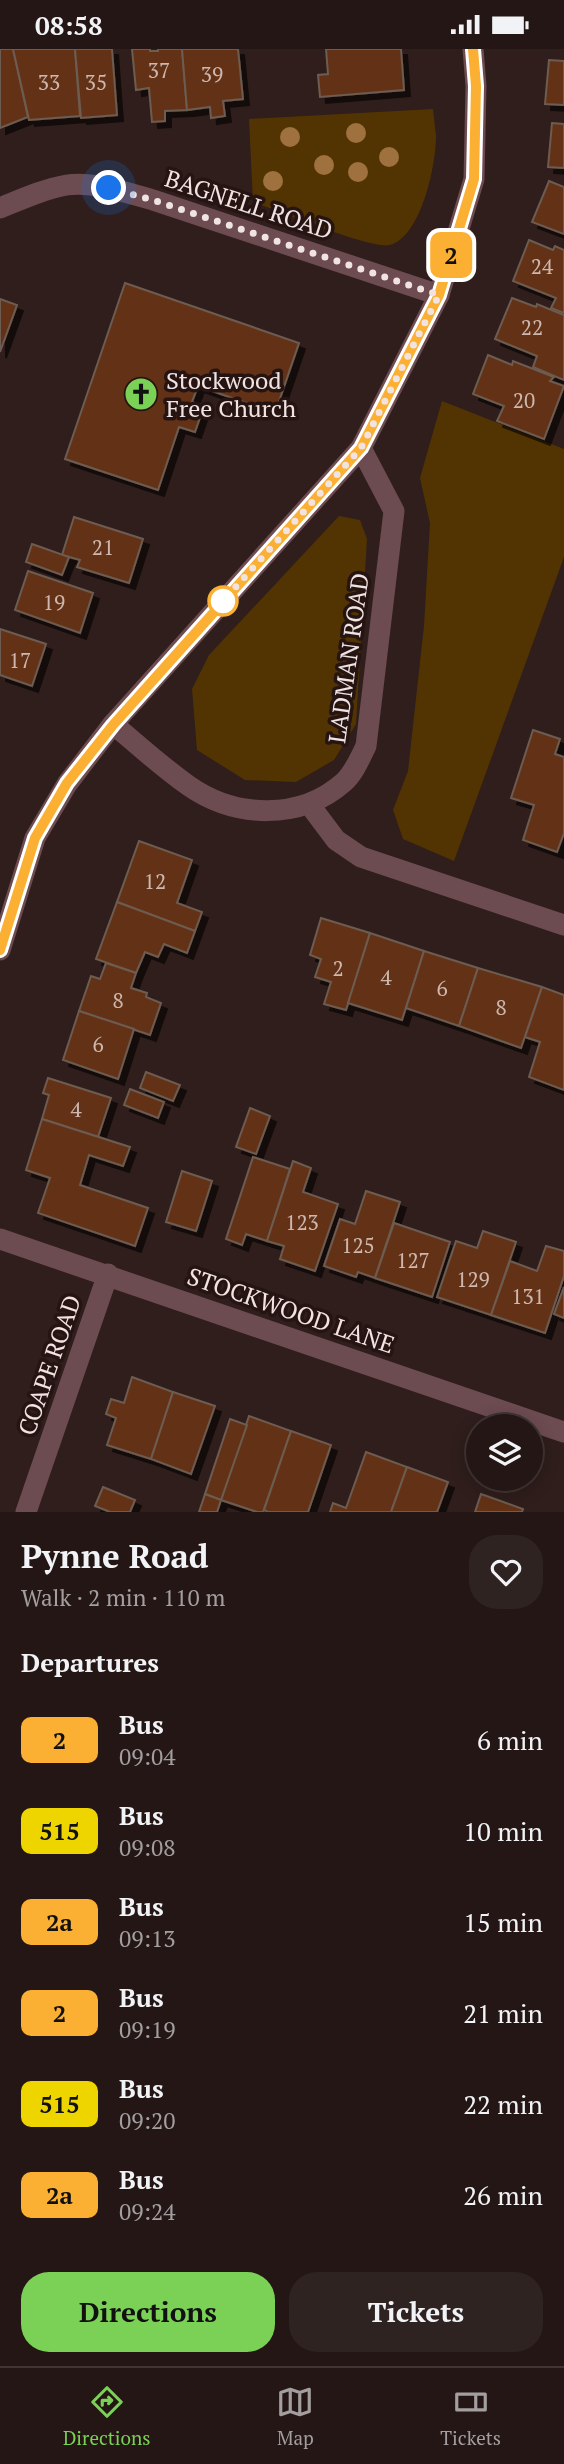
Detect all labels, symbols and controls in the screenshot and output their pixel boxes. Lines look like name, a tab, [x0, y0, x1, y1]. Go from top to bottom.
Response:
text: 08:58	[35, 8, 103, 42]
house number: 37	[148, 56, 170, 84]
house number: 39	[201, 60, 223, 88]
house number: 33	[38, 68, 60, 96]
house number: 35	[85, 68, 107, 96]
street label: BAGNELL ROAD	[161, 162, 337, 246]
your location	[91, 170, 126, 205]
line badge: 2	[428, 232, 474, 278]
text: 2	[444, 239, 458, 271]
house number: 24	[531, 252, 554, 280]
house number: 22	[521, 313, 543, 341]
place label: Stockwood Free Church	[166, 364, 296, 424]
church icon: Stockwood Free Church	[122, 375, 160, 413]
house number: 20	[513, 386, 535, 414]
house number: 21	[92, 533, 114, 561]
street label: LADMAN ROAD	[320, 571, 376, 745]
unlabelled marker	[208, 586, 238, 616]
house number: 19	[43, 588, 65, 616]
house number: 17	[9, 646, 31, 674]
house number: 12	[144, 867, 166, 895]
house number: 2	[332, 954, 344, 982]
house number: 4	[380, 963, 392, 991]
house number: 6	[436, 974, 448, 1002]
house number: 8	[112, 986, 124, 1014]
house number: 8	[495, 993, 507, 1021]
house number: 6	[92, 1030, 104, 1058]
house number: 4	[70, 1095, 82, 1123]
house number: 123	[285, 1208, 319, 1236]
house number: 125	[341, 1231, 375, 1259]
house number: 127	[396, 1246, 430, 1274]
street label: STOCKWOOD LANE	[183, 1260, 399, 1360]
house number: 129	[456, 1265, 490, 1293]
house number: 131	[511, 1282, 545, 1310]
street label: COAPE ROAD	[10, 1291, 88, 1439]
map controls	[466, 1414, 543, 1491]
button: layers	[466, 1414, 543, 1491]
text: Pynne Road	[21, 1534, 209, 1577]
button: heart	[469, 1535, 543, 1609]
text: Walk · 2 min · 110 m	[21, 1582, 225, 1613]
text: Departures	[21, 1645, 159, 1679]
text: Bus	[119, 1707, 164, 1741]
text: 6 min	[477, 1723, 543, 1757]
text: 2	[53, 1724, 66, 1756]
text: 09:04	[119, 1741, 176, 1772]
text: Bus	[119, 1798, 164, 1832]
text: 10 min	[463, 1814, 543, 1848]
text: 515	[39, 1815, 80, 1847]
text: 09:08	[119, 1832, 176, 1863]
text: Bus	[119, 1889, 164, 1923]
text: 15 min	[463, 1905, 543, 1939]
text: 2a	[46, 1906, 73, 1938]
text: 09:13	[119, 1923, 176, 1954]
text: Bus	[119, 1980, 164, 2014]
text: 21 min	[463, 1996, 543, 2030]
text: 2	[53, 1997, 66, 2029]
text: 09:19	[119, 2014, 176, 2045]
text: Bus	[119, 2071, 164, 2105]
text: 22 min	[463, 2087, 543, 2121]
text: 515	[39, 2088, 80, 2120]
text: 09:20	[119, 2105, 176, 2136]
text: Bus	[119, 2162, 164, 2196]
text: 26 min	[463, 2178, 543, 2212]
text: 2a	[46, 2179, 73, 2211]
text: 09:24	[119, 2196, 176, 2227]
button: Directions	[21, 2272, 275, 2352]
button: Tickets	[289, 2272, 543, 2352]
tab: Directions	[63, 2383, 151, 2450]
tab: Map	[276, 2383, 314, 2450]
tab: Tickets	[440, 2383, 501, 2450]

